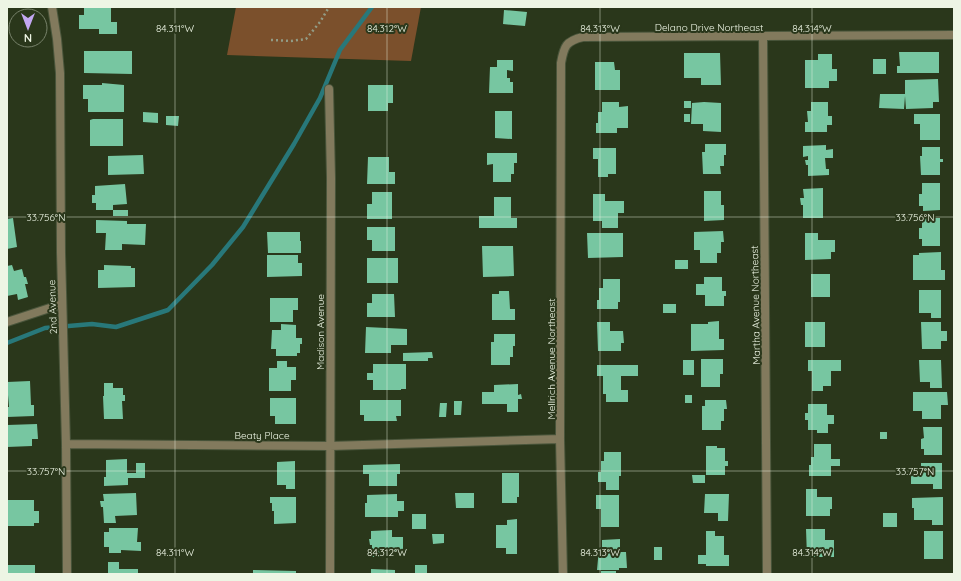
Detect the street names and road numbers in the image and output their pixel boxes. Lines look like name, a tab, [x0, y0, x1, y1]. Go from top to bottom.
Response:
street label: Delano Drive Northeast	[655, 21, 764, 34]
street label: Martha Avenue Northeast	[748, 245, 763, 365]
street label: 2nd Avenue	[45, 279, 60, 334]
street label: Madison Avenue	[314, 294, 327, 370]
street label: Mellrich Avenue Northeast	[545, 298, 558, 420]
street label: Beaty Place	[234, 429, 290, 442]

